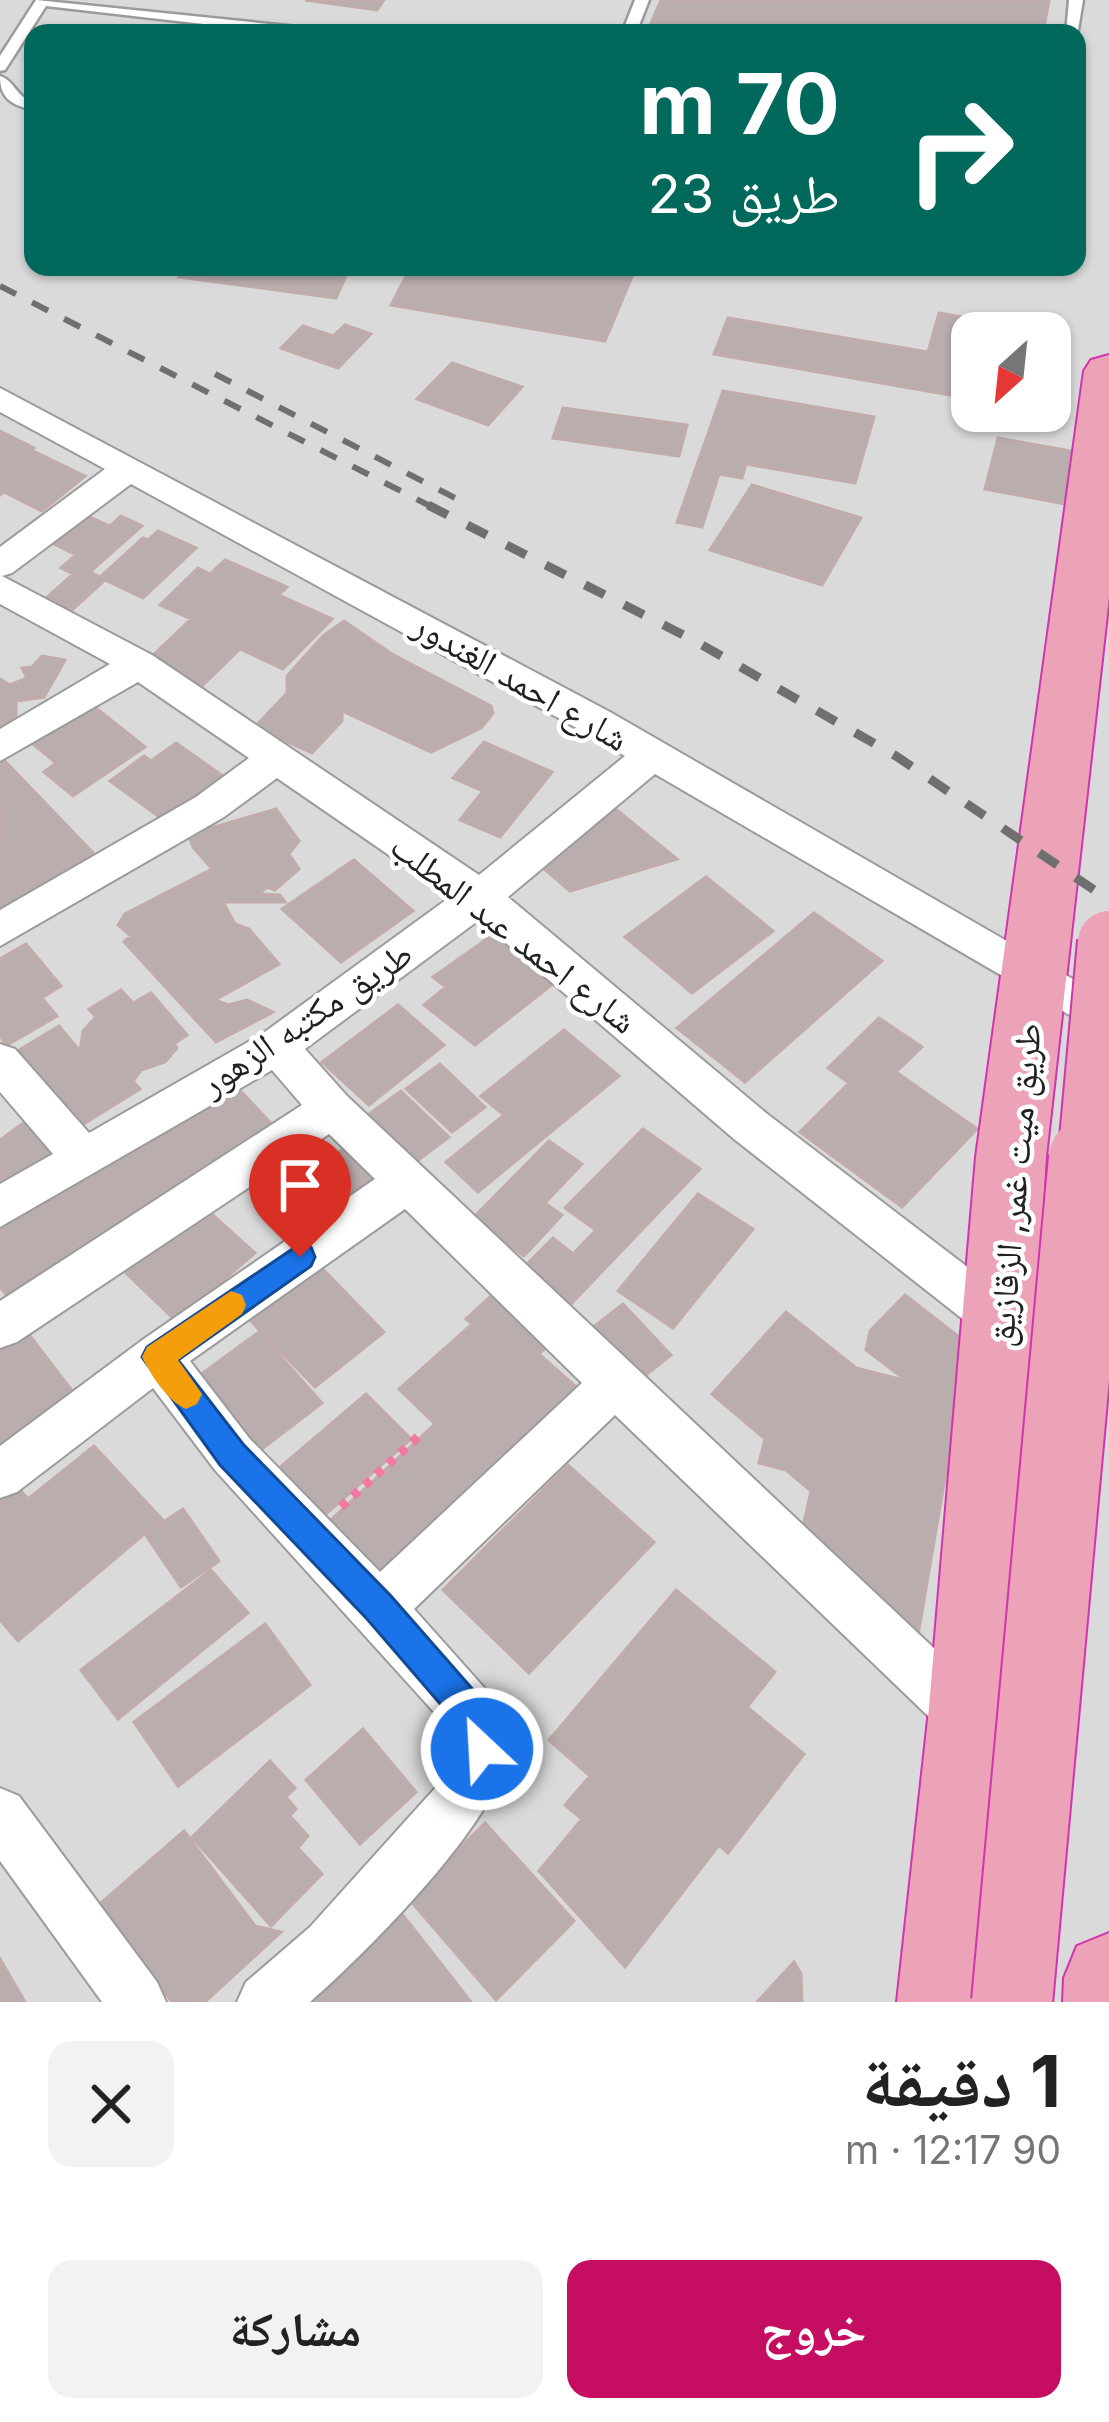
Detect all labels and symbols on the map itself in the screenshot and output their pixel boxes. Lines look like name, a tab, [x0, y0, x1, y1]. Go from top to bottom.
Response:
north arrow	[951, 312, 1071, 432]
street label: شارع احمد الغندور	[404, 601, 637, 761]
street label: شارع احمد عبد المطلب	[382, 823, 646, 1043]
street label: طريق مكتبه الزهور	[191, 931, 420, 1106]
street label: طريق ميت غمر, الزقازيق	[978, 1021, 1050, 1349]
pin	[249, 1134, 351, 1257]
position arrow	[419, 1686, 545, 1812]

